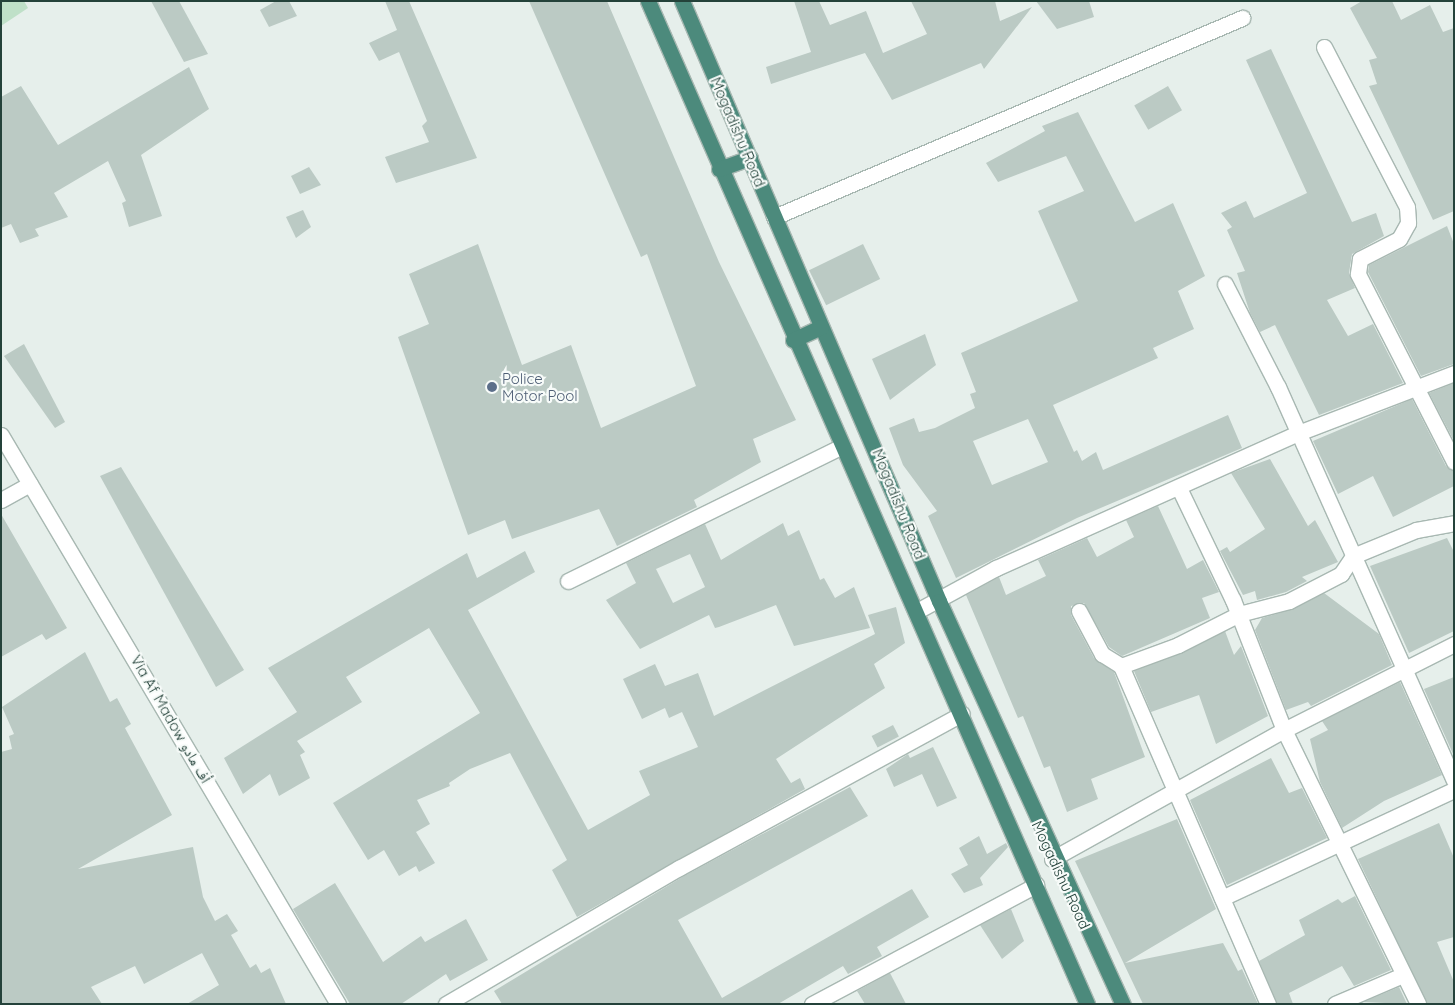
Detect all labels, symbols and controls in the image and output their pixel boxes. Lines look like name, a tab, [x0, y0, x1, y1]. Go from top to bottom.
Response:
street label: Mogadishu Road	[707, 74, 769, 190]
place label: Police Motor Pool	[502, 369, 578, 404]
marker: Police Motor Pool	[486, 381, 498, 393]
street label: Mogadishu Road	[869, 446, 929, 562]
street label: Via Af Madow أف مادو	[127, 652, 215, 786]
street label: Mogadishu Road	[1028, 818, 1094, 932]

